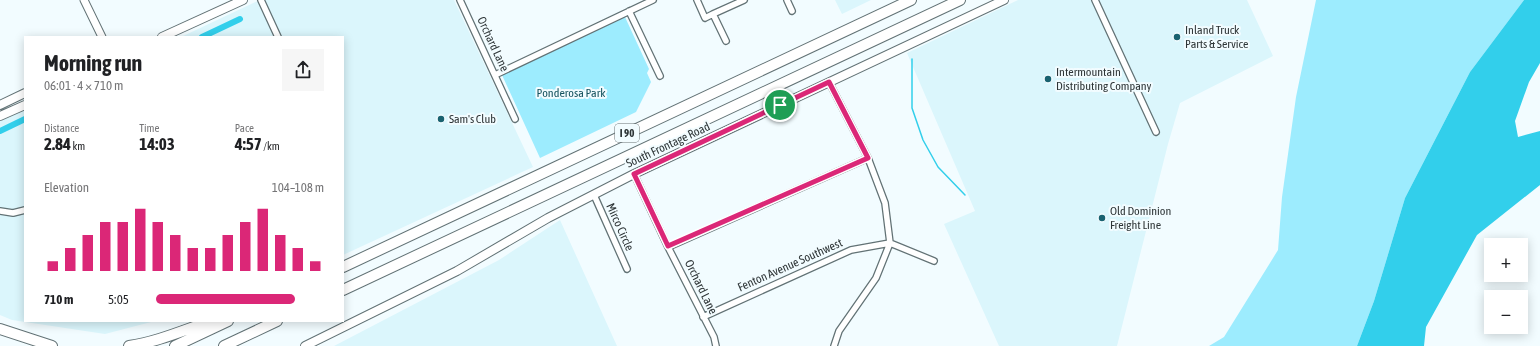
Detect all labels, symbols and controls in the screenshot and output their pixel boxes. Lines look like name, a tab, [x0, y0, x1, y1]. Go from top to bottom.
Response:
street label: Orchard Lane	[474, 14, 512, 74]
place label: Inland Truck Parts & Service	[1185, 23, 1248, 51]
marker: Inland Truck Parts & Service	[1172, 32, 1182, 42]
button: share	[282, 49, 324, 91]
text: Morning run	[44, 50, 142, 76]
place label: Intermountain Distributing Company	[1056, 65, 1152, 93]
marker: Intermountain Distributing Company	[1043, 74, 1053, 84]
text: 06:01 · 4 × 710 m	[44, 78, 123, 93]
park label: Ponderosa Park	[536, 86, 606, 100]
pin	[763, 88, 797, 122]
icon: arrive	[769, 94, 791, 116]
place label: Sam's Club	[449, 112, 496, 126]
marker: Sam's Club	[436, 114, 446, 124]
street label: South Frontage Road	[624, 119, 712, 171]
text: Distance	[44, 122, 79, 134]
text: Time	[139, 122, 159, 134]
text: Pace	[235, 122, 254, 134]
road number: I 90	[615, 124, 639, 142]
text: 2.84	[44, 134, 71, 154]
text: 14:03	[139, 134, 175, 154]
text: 4:57	[235, 134, 262, 154]
text: km	[71, 140, 85, 152]
text: /km	[262, 140, 280, 152]
text: Elevation	[44, 180, 89, 195]
text: 104–108 m	[272, 180, 324, 195]
street label: Mirco Circle	[603, 201, 637, 253]
place label: Old Dominion Freight Line	[1110, 204, 1171, 232]
marker: Old Dominion Freight Line	[1097, 213, 1107, 223]
street label: Fenton Avenue Southwest	[735, 235, 845, 294]
map controls	[1484, 238, 1528, 334]
button: +	[1484, 238, 1528, 282]
street label: Orchard Lane	[682, 258, 720, 316]
button: −	[1484, 290, 1528, 334]
text: 710 m	[44, 292, 73, 307]
text: 5:05	[108, 292, 129, 307]

